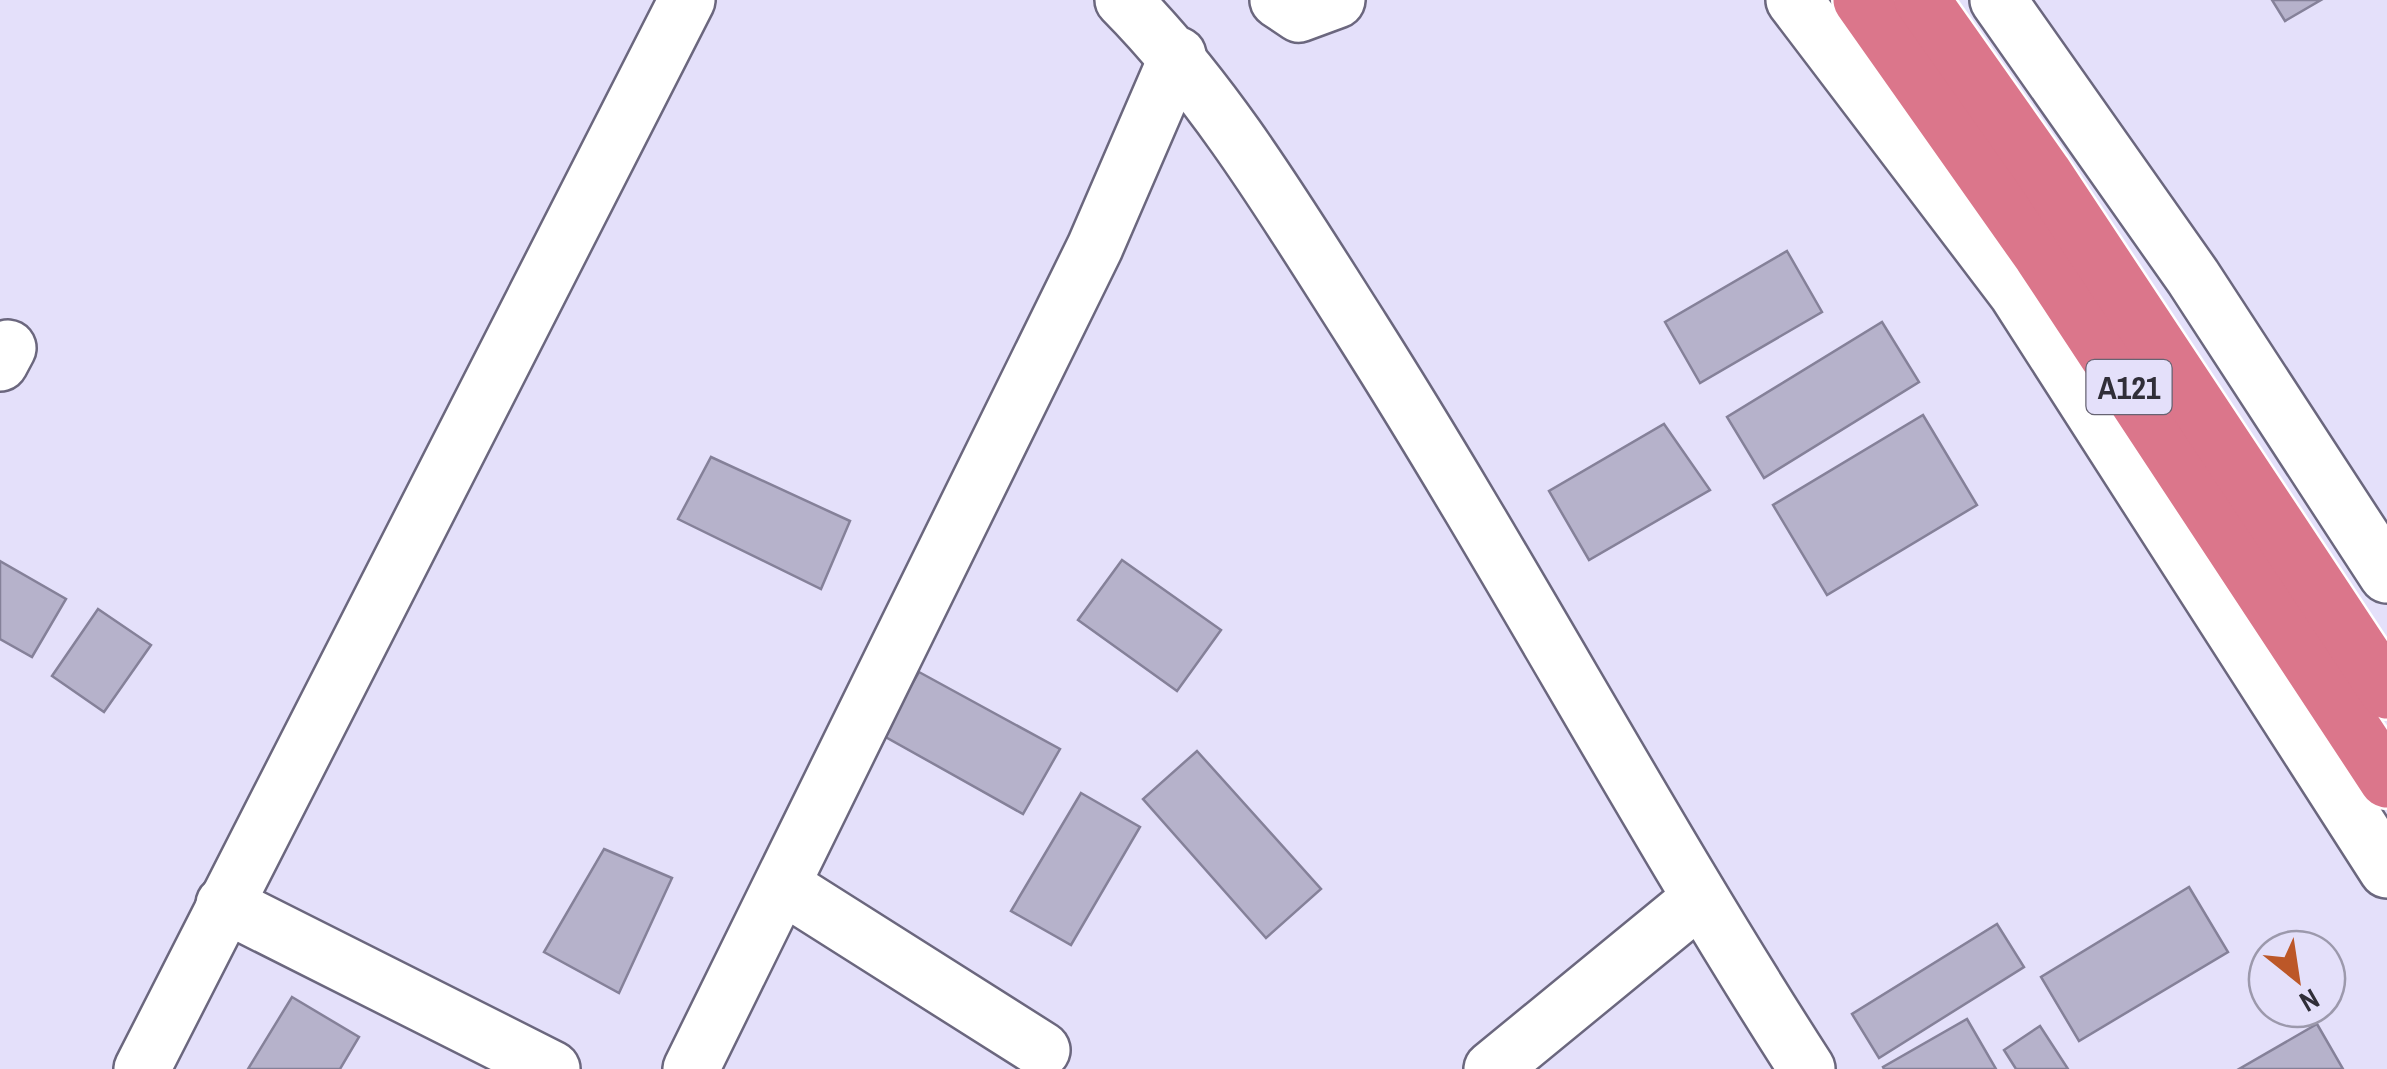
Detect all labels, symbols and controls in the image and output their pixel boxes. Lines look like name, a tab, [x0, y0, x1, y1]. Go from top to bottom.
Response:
road number: A121	[2086, 360, 2172, 414]
north arrow	[2247, 929, 2347, 1029]
text: N	[2293, 980, 2326, 1021]

